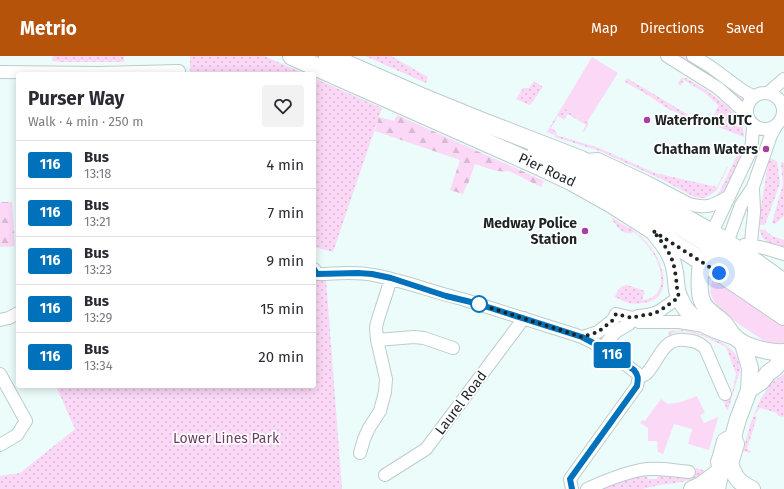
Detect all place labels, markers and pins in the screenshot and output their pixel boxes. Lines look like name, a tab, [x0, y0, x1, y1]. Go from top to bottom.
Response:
place label: Waterfront UTC	[655, 112, 752, 129]
marker: Waterfront UTC	[642, 115, 652, 125]
place label: Chatham Waters	[654, 141, 758, 158]
marker: Chatham Waters	[761, 144, 771, 154]
place label: Medway Police Station	[483, 215, 577, 248]
marker: Medway Police Station	[580, 226, 590, 236]
unlabelled marker	[470, 295, 488, 313]

